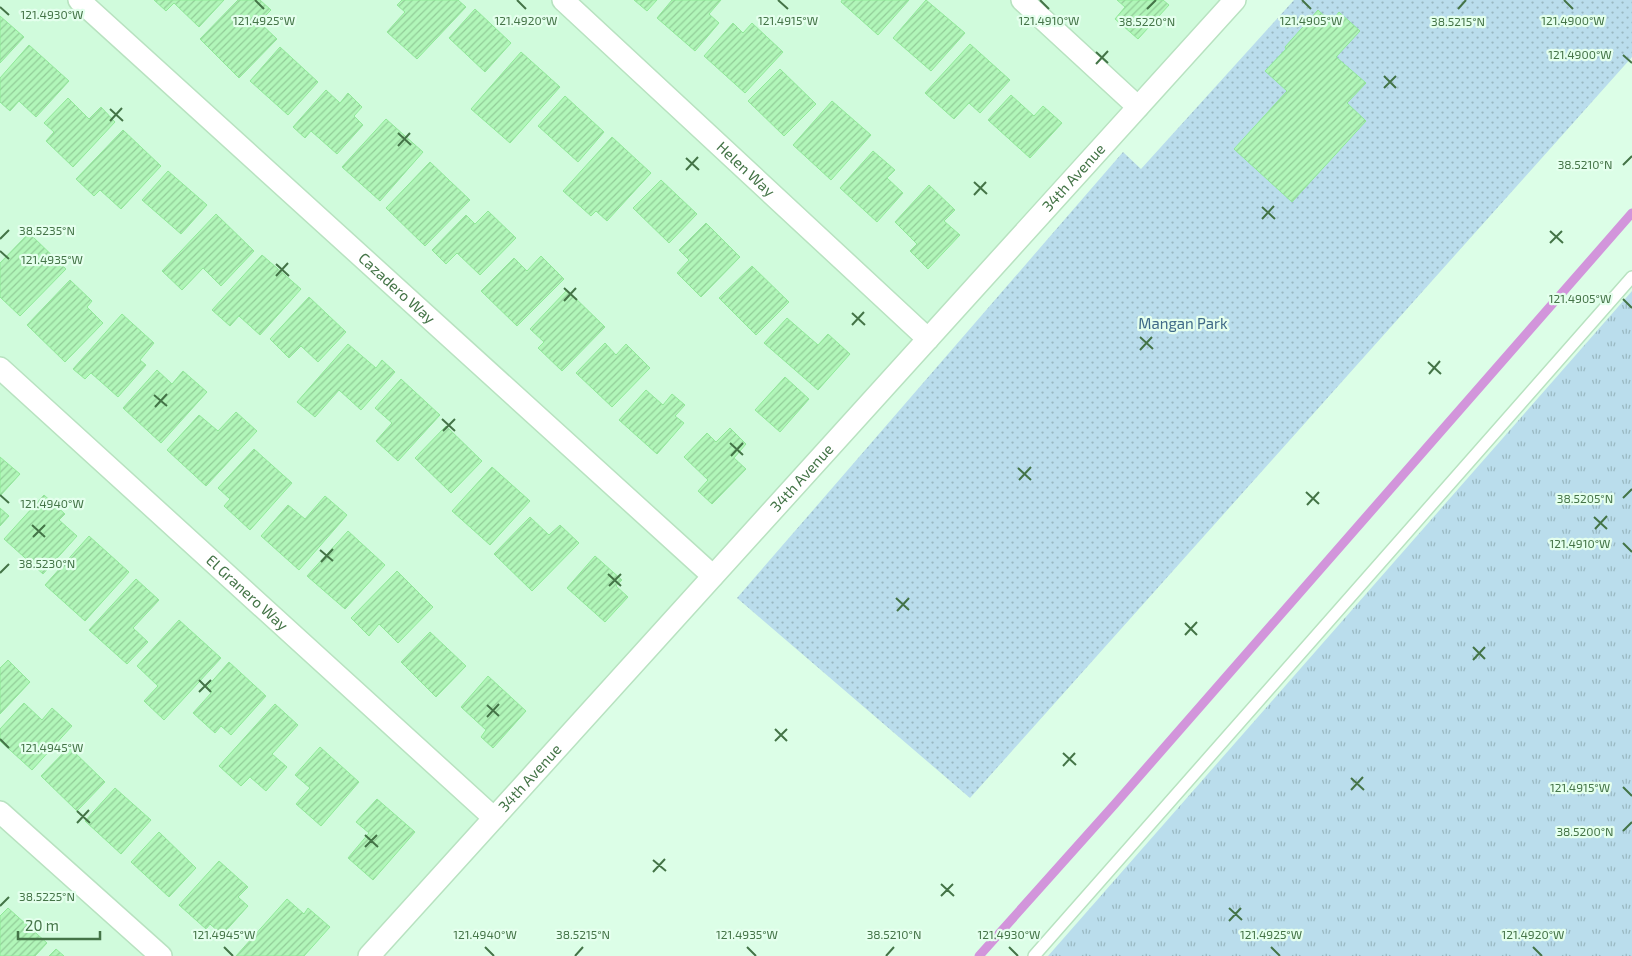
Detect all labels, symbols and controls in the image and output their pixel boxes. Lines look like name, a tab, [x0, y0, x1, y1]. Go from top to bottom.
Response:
text: 121.4930°W	[21, 7, 83, 21]
text: 121.4925°W	[233, 13, 295, 27]
text: 121.4920°W	[495, 13, 557, 27]
text: 121.4915°W	[758, 13, 818, 27]
text: 121.4910°W	[1019, 13, 1079, 27]
text: 121.4905°W	[1280, 13, 1342, 27]
text: 121.4900°W	[1541, 13, 1605, 27]
text: 38.5220°N	[1119, 14, 1175, 28]
text: 38.5215°N	[1431, 14, 1485, 28]
text: 121.4900°W	[1548, 47, 1612, 61]
street label: Helen Way	[713, 137, 779, 200]
street label: 34th Avenue	[1038, 139, 1108, 215]
text: 38.5210°N	[1558, 157, 1612, 171]
text: 38.5235°N	[19, 223, 75, 237]
street label: Cazadero Way	[355, 248, 439, 327]
text: 121.4935°W	[21, 252, 83, 266]
text: 121.4905°W	[1549, 291, 1611, 305]
park label: Mangan Park	[1138, 314, 1228, 332]
street label: 34th Avenue	[766, 440, 837, 515]
text: 38.5205°N	[1557, 491, 1613, 505]
text: 121.4940°W	[20, 496, 84, 510]
text: 121.4910°W	[1550, 536, 1610, 550]
street label: El Granero Way	[203, 550, 292, 634]
text: 38.5230°N	[19, 556, 75, 570]
text: 121.4945°W	[21, 740, 83, 754]
street label: 34th Avenue	[494, 740, 565, 815]
text: 121.4915°W	[1550, 780, 1610, 794]
text: 38.5200°N	[1556, 824, 1614, 838]
text: 38.5225°N	[19, 889, 75, 903]
scale bar	[18, 908, 100, 940]
text: 20 m	[25, 916, 59, 934]
text: 121.4945°W	[193, 927, 255, 941]
text: 121.4940°W	[453, 927, 517, 941]
text: 38.5215°N	[556, 927, 610, 941]
text: 121.4935°W	[716, 927, 778, 941]
text: 38.5210°N	[867, 927, 921, 941]
text: 121.4930°W	[978, 927, 1040, 941]
text: 121.4925°W	[1240, 927, 1302, 941]
text: 121.4920°W	[1502, 927, 1564, 941]

